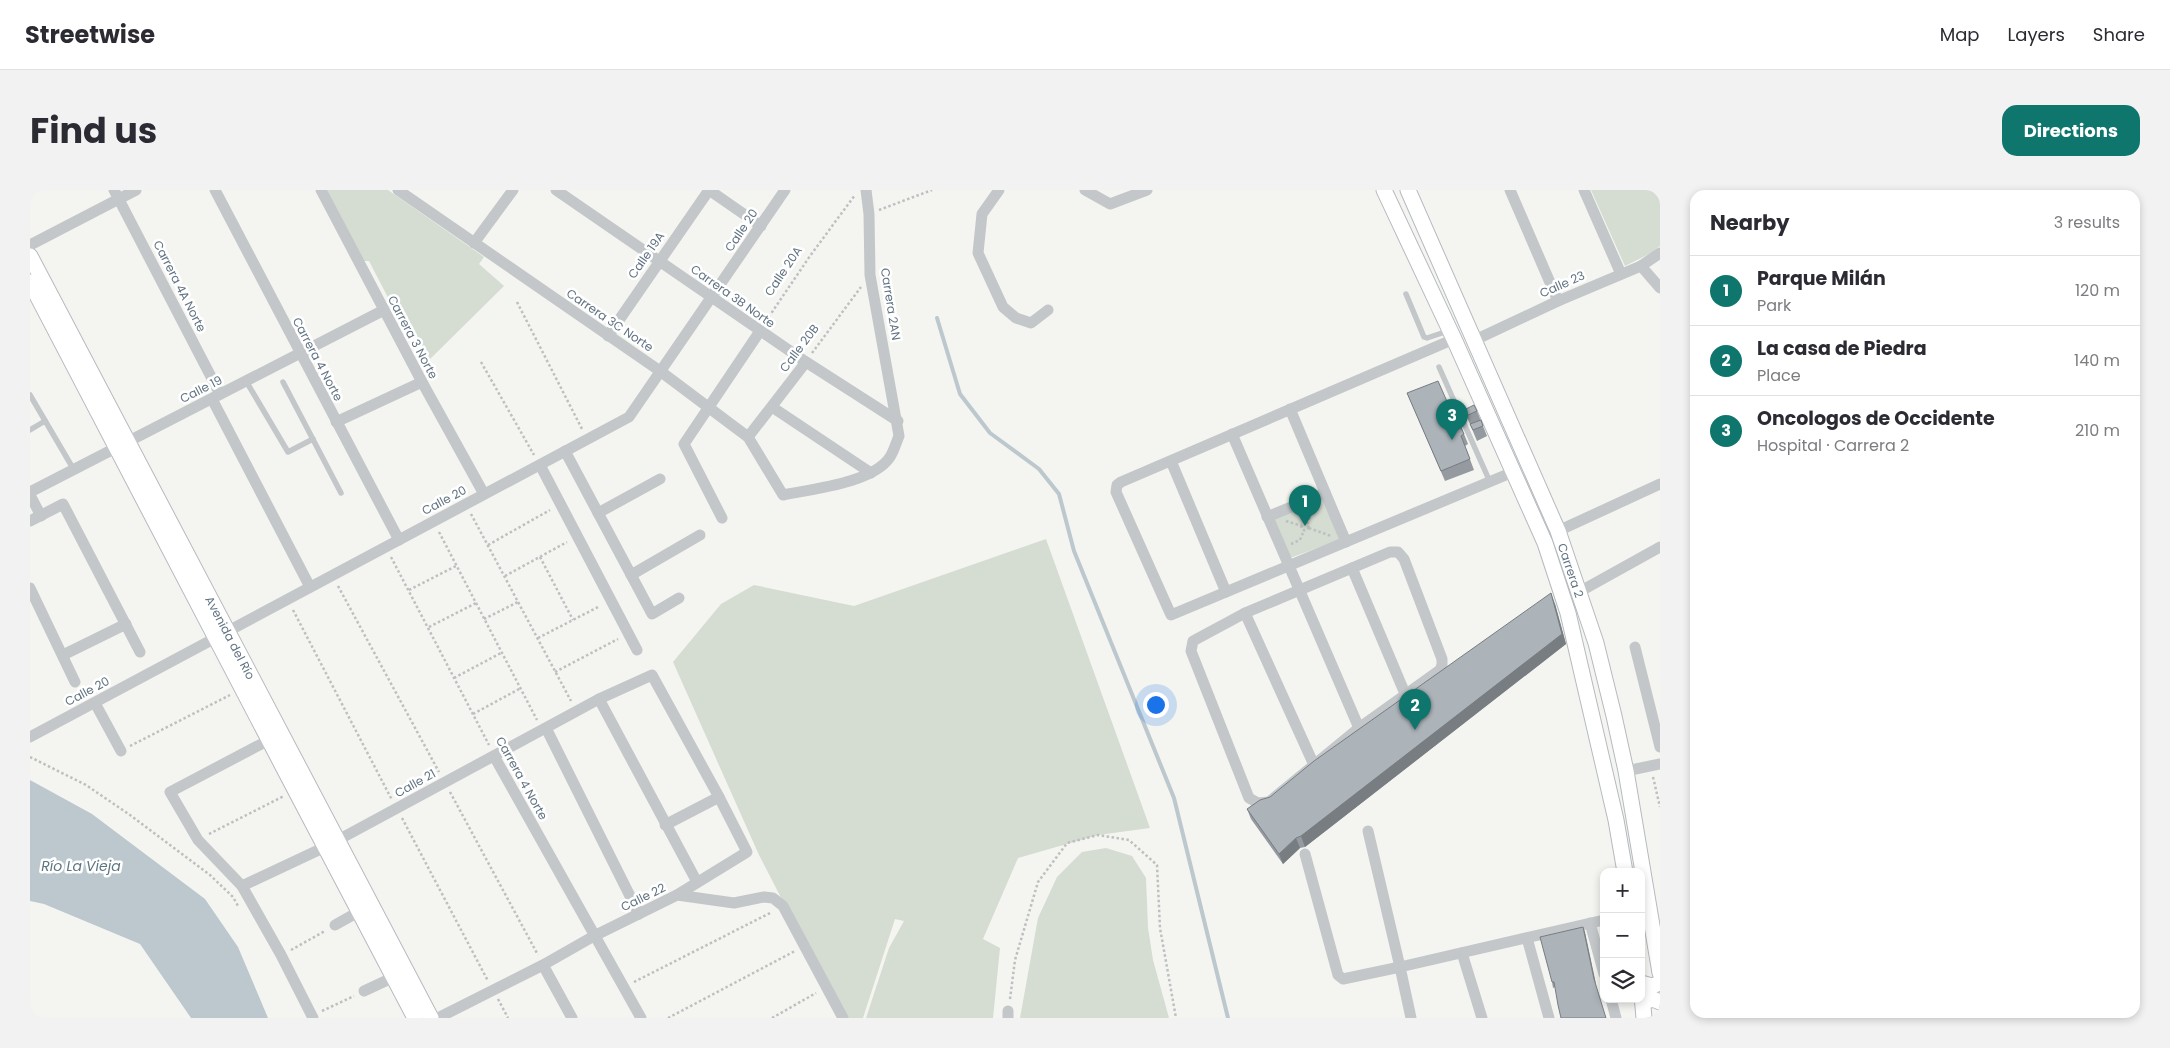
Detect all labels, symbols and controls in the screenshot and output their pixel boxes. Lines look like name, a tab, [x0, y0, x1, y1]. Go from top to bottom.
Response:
text: Streetwise	[25, 18, 155, 51]
text: Map	[1940, 22, 1980, 47]
text: Layers	[2008, 22, 2065, 47]
text: Share	[2093, 22, 2145, 47]
button: Directions	[2002, 105, 2140, 156]
text: Find us	[30, 106, 157, 155]
street label: Calle 20	[720, 205, 762, 255]
text: Nearby	[1710, 208, 1790, 237]
text: 3 results	[2054, 211, 2120, 234]
street label: Calle 19A	[624, 228, 668, 282]
street label: Carrera 4A Norte	[150, 237, 210, 335]
street label: Calle 20A	[760, 243, 806, 299]
street label: Carrera 3B Norte	[687, 260, 779, 332]
text: Parque Milán	[1757, 265, 1886, 292]
street label: Calle 23	[1537, 266, 1587, 302]
street label: Carrera 2AN	[877, 267, 905, 341]
text: 1	[1723, 279, 1729, 302]
text: 120 m	[2075, 279, 2120, 302]
street label: Carrera 3C Norte	[563, 285, 657, 355]
street label: Carrera 3 Norte	[384, 292, 442, 382]
text: Park	[1757, 294, 1791, 317]
street label: Carrera 4 Norte	[289, 314, 347, 404]
street label: Calle 20B	[775, 321, 823, 375]
text: La casa de Piedra	[1757, 335, 1927, 362]
text: 2	[1721, 349, 1731, 372]
text: 140 m	[2074, 349, 2120, 372]
text: Place	[1757, 364, 1801, 387]
street label: Calle 19	[177, 371, 225, 407]
pin: 3	[1436, 399, 1468, 440]
text: Oncologos de Occidente	[1757, 405, 1995, 432]
text: 3	[1721, 419, 1731, 442]
text: 210 m	[2075, 419, 2120, 442]
text: Hospital · Carrera 2	[1757, 434, 1909, 457]
street label: Calle 20	[419, 481, 469, 519]
pin: 1	[1289, 485, 1321, 526]
street label: Carrera 2	[1554, 541, 1588, 600]
street label: Avenida del Río	[202, 593, 260, 682]
street label: Calle 20	[62, 672, 112, 710]
pin: 2	[1399, 689, 1431, 730]
your location	[1143, 692, 1169, 718]
street label: Carrera 4 Norte	[492, 733, 552, 823]
street label: Calle 21	[391, 765, 439, 801]
water label: Río La Vieja	[41, 856, 121, 876]
map controls	[1600, 868, 1645, 1003]
button: +	[1600, 868, 1645, 913]
street label: Calle 22	[618, 879, 668, 915]
button: −	[1600, 913, 1645, 958]
button: layers	[1600, 958, 1645, 1003]

